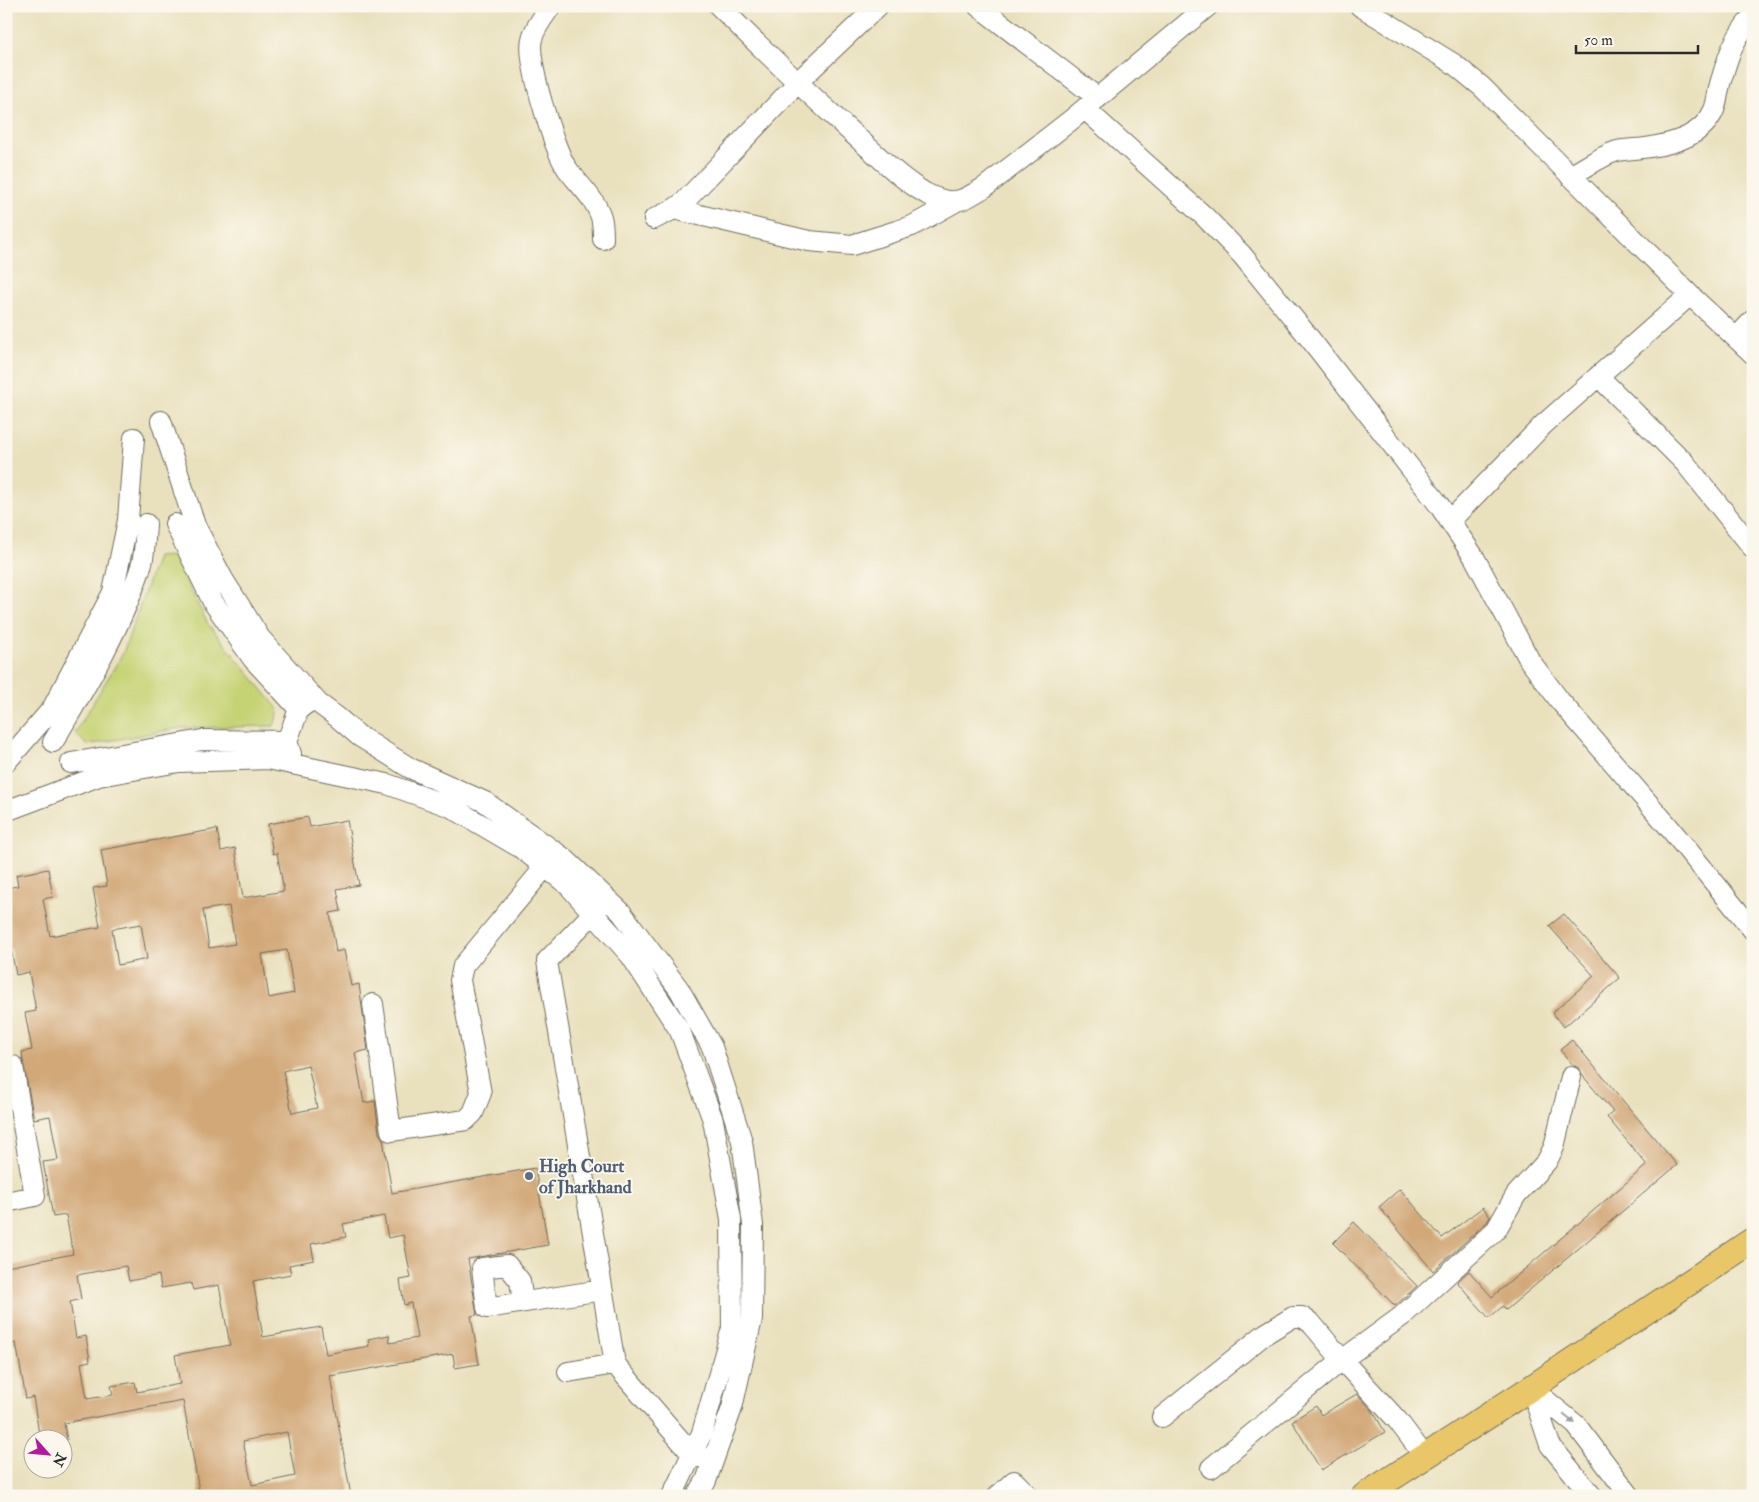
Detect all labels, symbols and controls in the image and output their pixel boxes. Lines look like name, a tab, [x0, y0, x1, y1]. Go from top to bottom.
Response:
scale bar	[1576, 22, 1699, 54]
text: 50 m	[1584, 31, 1613, 50]
place label: High Court of Jharkhand	[539, 1155, 632, 1199]
marker: High Court of Jharkhand	[523, 1170, 535, 1182]
one-way arrow	[1562, 1414, 1575, 1425]
north arrow	[22, 1430, 72, 1480]
text: N	[49, 1449, 70, 1470]

